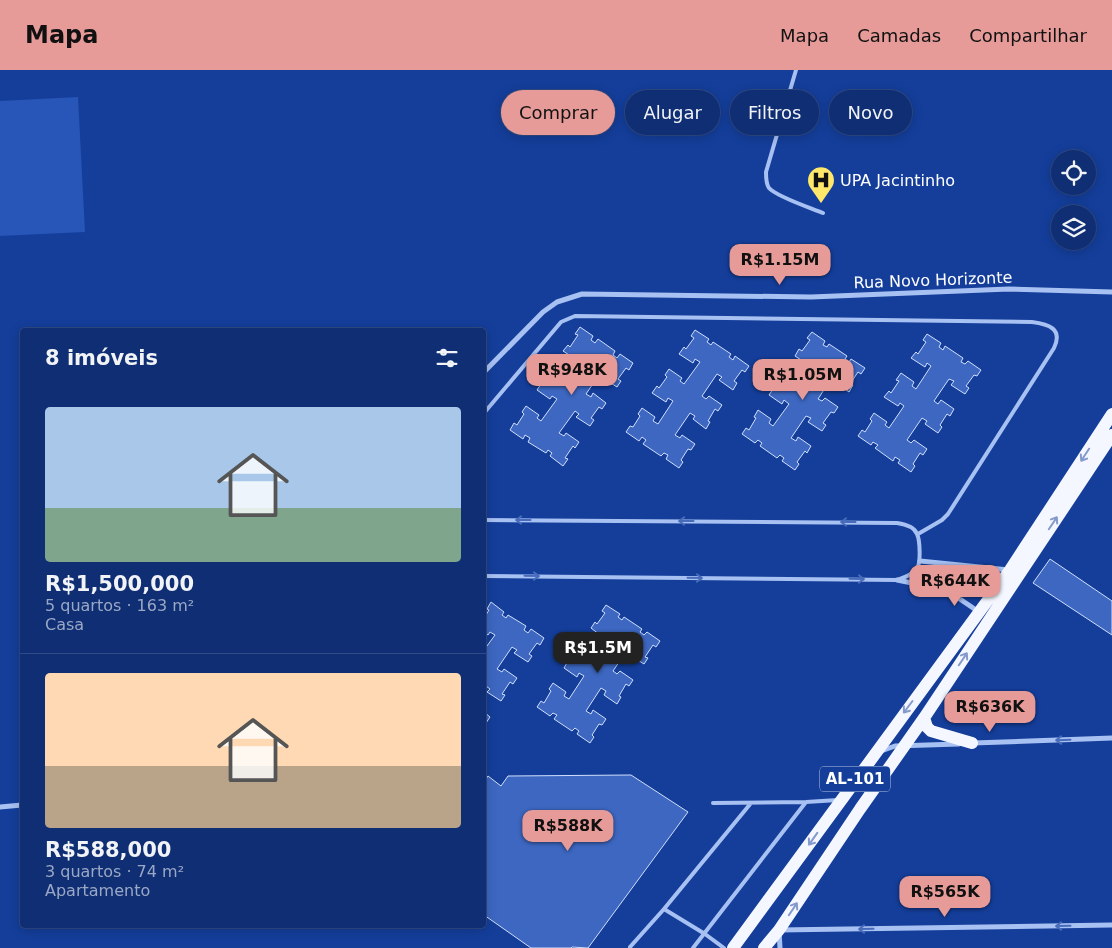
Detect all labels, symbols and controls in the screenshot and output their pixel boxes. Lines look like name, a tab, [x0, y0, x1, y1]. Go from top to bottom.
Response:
text: Mapa	[25, 21, 98, 49]
text: Mapa	[780, 25, 829, 46]
text: Camadas	[857, 25, 941, 46]
text: Compartilhar	[969, 25, 1087, 46]
chip: Comprar	[501, 90, 615, 135]
chip: Alugar	[625, 90, 720, 135]
chip: Filtros	[730, 90, 819, 135]
chip: Novo	[829, 90, 912, 135]
map controls	[1051, 150, 1096, 250]
button: locate	[1051, 150, 1096, 195]
hospital icon: UPA Jacintinho	[806, 165, 836, 204]
place label: UPA Jacintinho	[840, 171, 955, 190]
button: layers	[1051, 205, 1096, 250]
pin: R$1.15M	[734, 244, 826, 286]
text: R$1.15M	[741, 250, 819, 269]
street label: Rua Novo Horizonte	[853, 268, 1013, 292]
icon: filters	[433, 344, 461, 372]
text: 8 imóveis	[45, 346, 158, 370]
pin: R$948K	[531, 354, 613, 396]
pin: R$1.05M	[757, 358, 849, 401]
text: R$948K	[537, 360, 607, 379]
text: R$1.05M	[764, 365, 842, 384]
icon: home	[208, 440, 298, 530]
one-way arrow	[1080, 447, 1090, 461]
one-way arrow	[516, 515, 532, 525]
one-way arrow	[678, 516, 694, 526]
one-way arrow	[841, 517, 857, 527]
one-way arrow	[1048, 517, 1058, 531]
pin: R$644K	[914, 564, 996, 607]
one-way arrow	[524, 571, 540, 581]
text: R$644K	[920, 571, 990, 590]
text: R$1,500,000	[45, 572, 194, 596]
one-way arrow	[686, 573, 703, 583]
one-way arrow	[849, 575, 865, 584]
text: 5 quartos · 163 m²	[45, 596, 194, 615]
text: Casa	[45, 615, 84, 634]
pin: R$1.5M	[557, 632, 639, 674]
text: R$1.5M	[564, 638, 632, 657]
one-way arrow	[958, 652, 968, 666]
pin: R$636K	[949, 690, 1031, 733]
text: R$636K	[955, 697, 1025, 716]
one-way arrow	[903, 700, 913, 714]
icon: home	[208, 705, 298, 795]
one-way arrow	[1056, 735, 1072, 745]
road number: AL-101	[820, 766, 890, 792]
pin: R$588K	[527, 810, 609, 852]
text: R$588K	[533, 816, 603, 835]
one-way arrow	[808, 832, 818, 846]
text: R$588,000	[45, 838, 171, 862]
text: 3 quartos · 74 m²	[45, 862, 184, 881]
pin: R$565K	[904, 876, 986, 918]
text: Apartamento	[45, 881, 150, 900]
text: R$565K	[910, 882, 980, 901]
one-way arrow	[788, 902, 798, 916]
one-way arrow	[1056, 921, 1072, 931]
one-way arrow	[858, 924, 874, 934]

